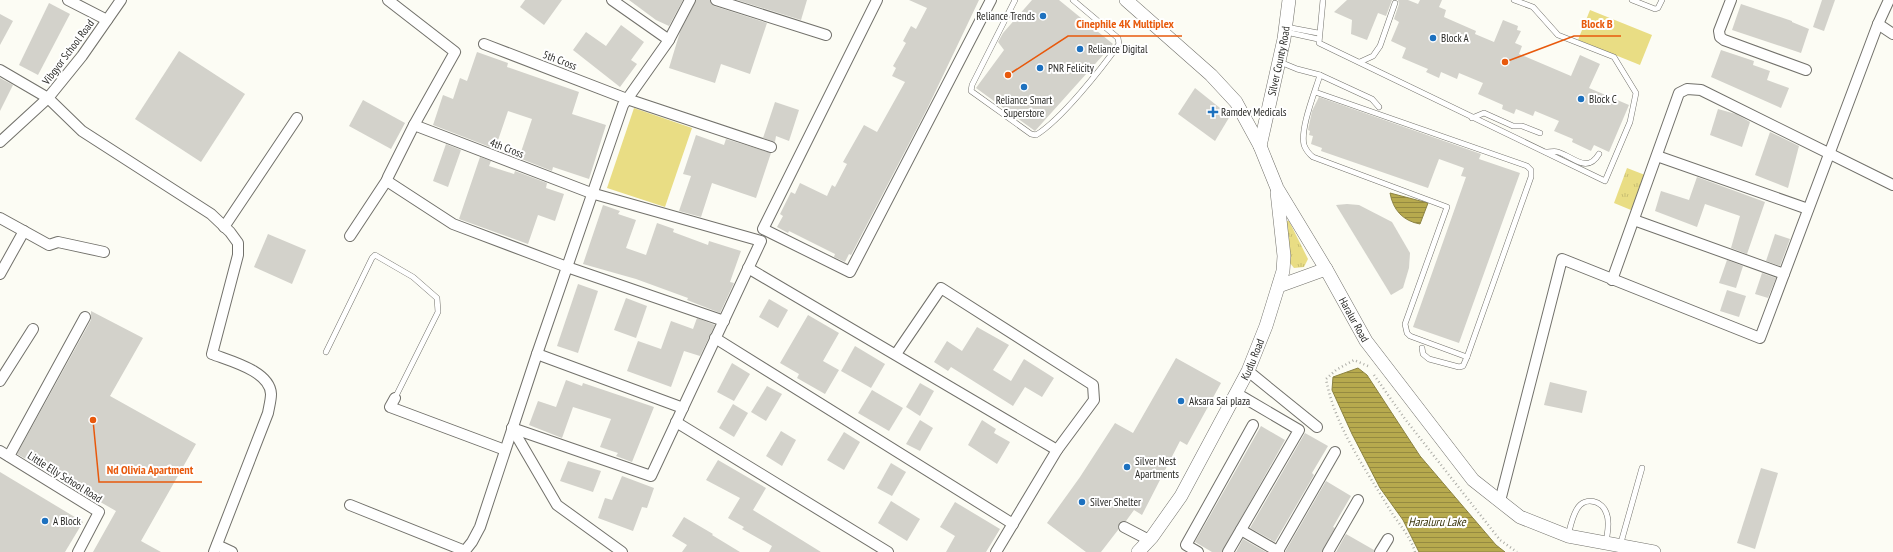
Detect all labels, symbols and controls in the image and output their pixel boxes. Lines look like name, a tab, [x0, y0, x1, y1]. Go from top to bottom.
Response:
place label: Reliance Trends	[976, 9, 1035, 23]
marker: Reliance Trends	[1038, 11, 1048, 21]
callout: Cinephile 4K Multiplex	[1068, 12, 1182, 36]
callout: Block B	[1574, 12, 1621, 36]
text: Cinephile 4K Multiplex	[1076, 16, 1175, 31]
text: Block B	[1581, 16, 1613, 31]
street label: Vibgyor School Road	[38, 17, 97, 88]
street label: Silver County Road	[1264, 25, 1293, 97]
place label: Block A	[1441, 31, 1469, 45]
marker: Block A	[1428, 33, 1438, 43]
place label: Reliance Digital	[1088, 42, 1148, 56]
marker: Reliance Digital	[1075, 44, 1085, 54]
street label: 5th Cross	[541, 47, 579, 73]
place label: PNR Felicity	[1048, 61, 1095, 75]
marker: PNR Felicity	[1035, 63, 1045, 73]
marker: Reliance Smart Superstore	[1019, 82, 1029, 92]
place label: Block C	[1589, 92, 1617, 106]
place label: Reliance Smart Superstore	[996, 93, 1052, 120]
marker: Block C	[1576, 94, 1586, 104]
place label: Ramdev Medicals	[1221, 105, 1287, 119]
marker: Ramdev Medicals	[1208, 107, 1218, 117]
street label: 4th Cross	[488, 135, 526, 161]
street label: Haralur Road	[1336, 295, 1372, 345]
street label: Kudlu Road	[1237, 337, 1267, 382]
place label: Aksara Sai plaza	[1189, 394, 1250, 408]
marker: Aksara Sai plaza	[1176, 396, 1186, 406]
street label: Little Elly School Road	[25, 449, 105, 506]
place label: Silver Nest Apartments	[1135, 454, 1179, 481]
callout: Nd Olivia Apartment	[99, 458, 202, 482]
text: Nd Olivia Apartment	[107, 462, 194, 477]
marker: Silver Nest Apartments	[1122, 462, 1132, 472]
place label: Silver Shelter	[1090, 495, 1141, 509]
marker: Silver Shelter	[1077, 497, 1087, 507]
place label: A Block	[53, 514, 82, 528]
water label: Haraluru Lake	[1408, 514, 1467, 529]
marker: A Block	[40, 516, 50, 526]

